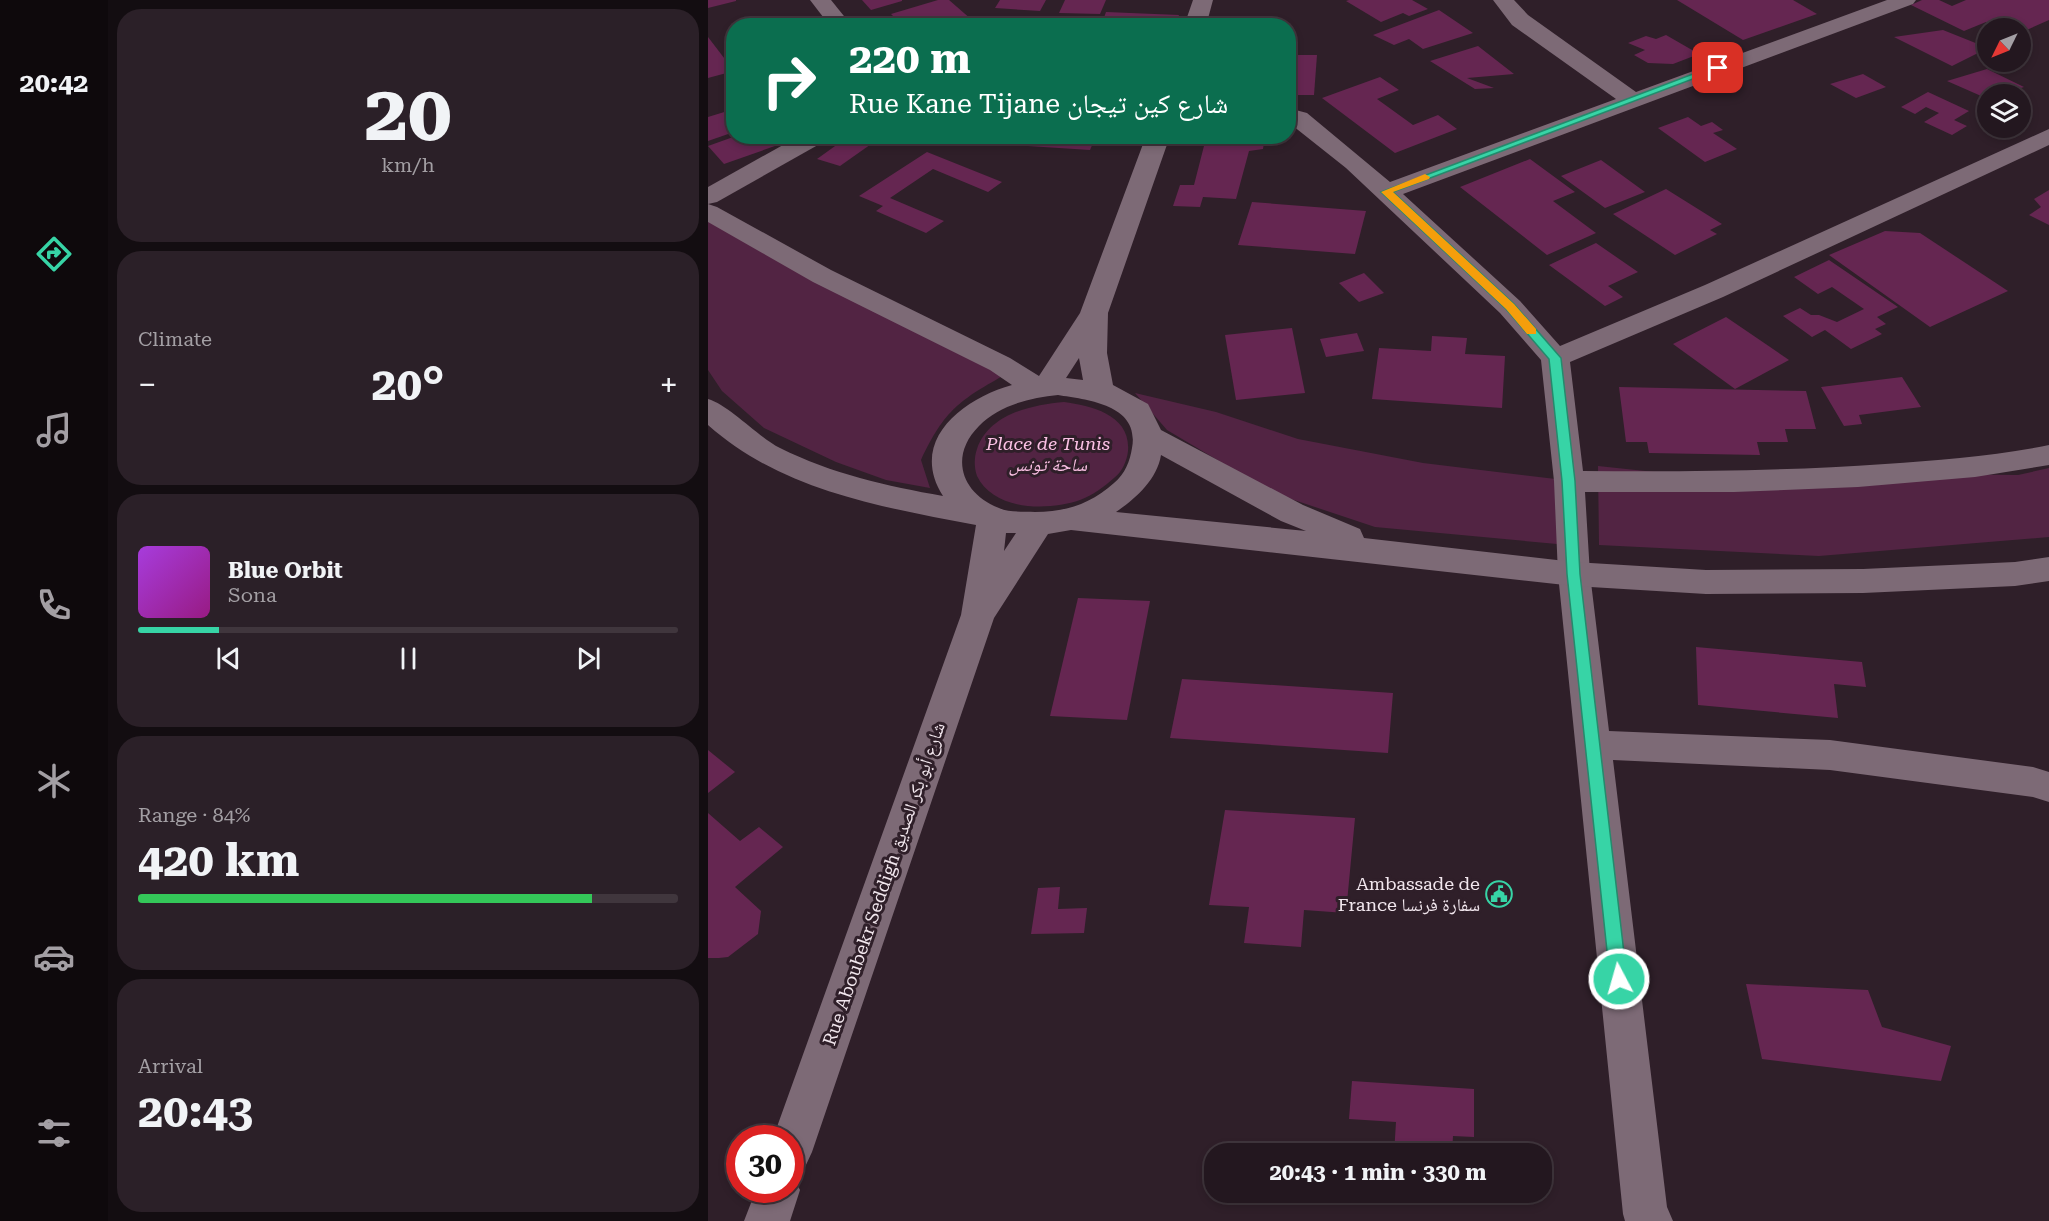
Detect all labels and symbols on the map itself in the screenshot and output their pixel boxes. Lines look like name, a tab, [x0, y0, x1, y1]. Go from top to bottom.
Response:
north arrow	[1977, 18, 2031, 72]
pin	[1692, 42, 1743, 93]
park label: Place de Tunis ساحة تونس	[985, 433, 1110, 476]
street label: Rue Aboubekr Seddigh شارع أبو بكر الصديق	[818, 720, 950, 1048]
place label: Ambassade de France سفارة فرنسا	[1338, 873, 1480, 915]
public building icon: Ambassade de France سفارة فرنسا	[1484, 879, 1514, 909]
position arrow	[1587, 947, 1651, 1011]
speed limit sign: 30	[726, 1125, 804, 1203]

